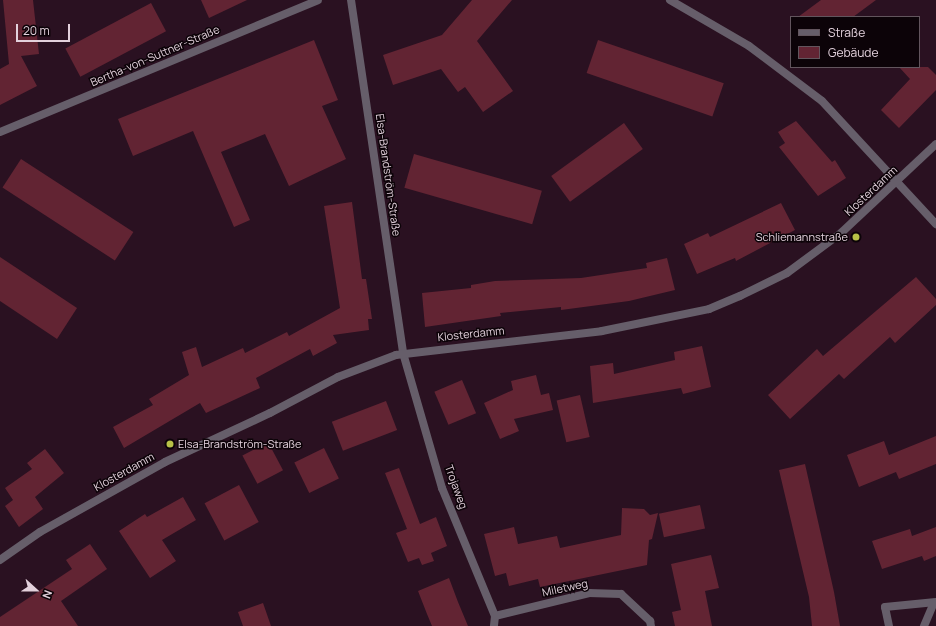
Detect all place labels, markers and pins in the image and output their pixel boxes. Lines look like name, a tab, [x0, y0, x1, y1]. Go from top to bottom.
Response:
place label: Schliemannstraße	[756, 230, 848, 244]
marker: Schliemannstraße	[851, 232, 861, 242]
place label: Elsa-Brandström-Straße	[178, 437, 302, 451]
marker: Elsa-Brandström-Straße	[165, 439, 175, 449]

